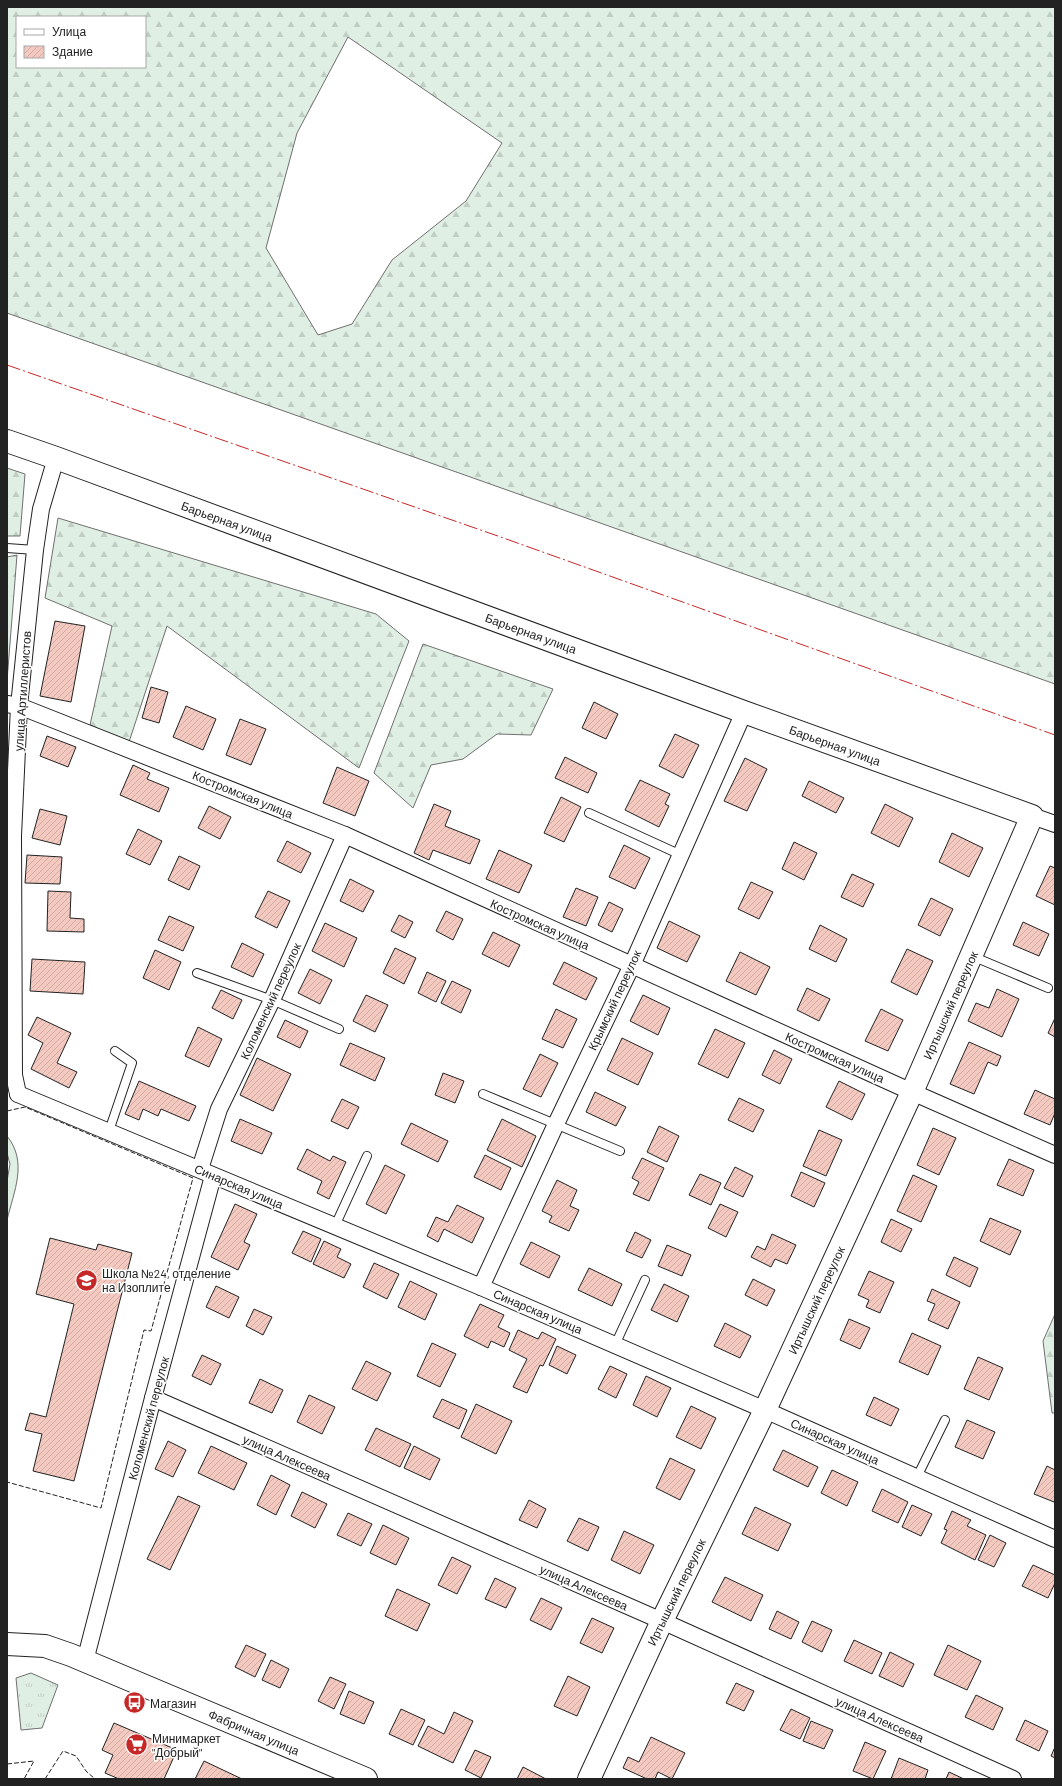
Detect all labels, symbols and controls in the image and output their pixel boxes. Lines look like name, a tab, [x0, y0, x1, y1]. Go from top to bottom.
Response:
legend	[16, 16, 146, 68]
text: Улица	[52, 24, 86, 39]
text: Здание	[52, 44, 93, 59]
street label: Барьерная улица	[179, 498, 275, 545]
street label: Барьерная улица	[483, 610, 579, 657]
street label: улица Артиллеристов	[11, 630, 34, 752]
street label: Барьерная улица	[787, 722, 883, 769]
street label: Костромская улица	[190, 767, 295, 822]
street label: Костромская улица	[488, 896, 592, 953]
street label: Коломенский переулок	[237, 940, 304, 1062]
street label: Крымский переулок	[585, 947, 645, 1053]
street label: Иртышский переулок	[920, 948, 981, 1062]
street label: Костромская улица	[783, 1029, 887, 1086]
street label: Синарская улица	[192, 1161, 286, 1212]
street label: Иртышский переулок	[785, 1243, 848, 1356]
place label: Школа №24, отделение на Изоплите	[102, 1266, 231, 1294]
school or university icon: Школа №24, отделение на Изоплите	[73, 1267, 99, 1293]
street label: Синарская улица	[491, 1286, 585, 1337]
street label: Коломенский переулок	[125, 1354, 172, 1481]
street label: Синарская улица	[788, 1415, 882, 1468]
street label: улица Алексеева	[240, 1431, 333, 1484]
street label: Иртышский переулок	[644, 1536, 709, 1648]
street label: улица Алексеева	[537, 1561, 630, 1614]
bus stop icon: Магазин	[122, 1690, 148, 1716]
street label: улица Алексеева	[833, 1693, 926, 1746]
place label: Магазин	[150, 1696, 196, 1710]
street label: Фабричная улица	[206, 1707, 302, 1759]
place label: Минимаркет "Добрый"	[152, 1731, 221, 1760]
supermarket icon: Минимаркет "Добрый"	[123, 1732, 149, 1758]

